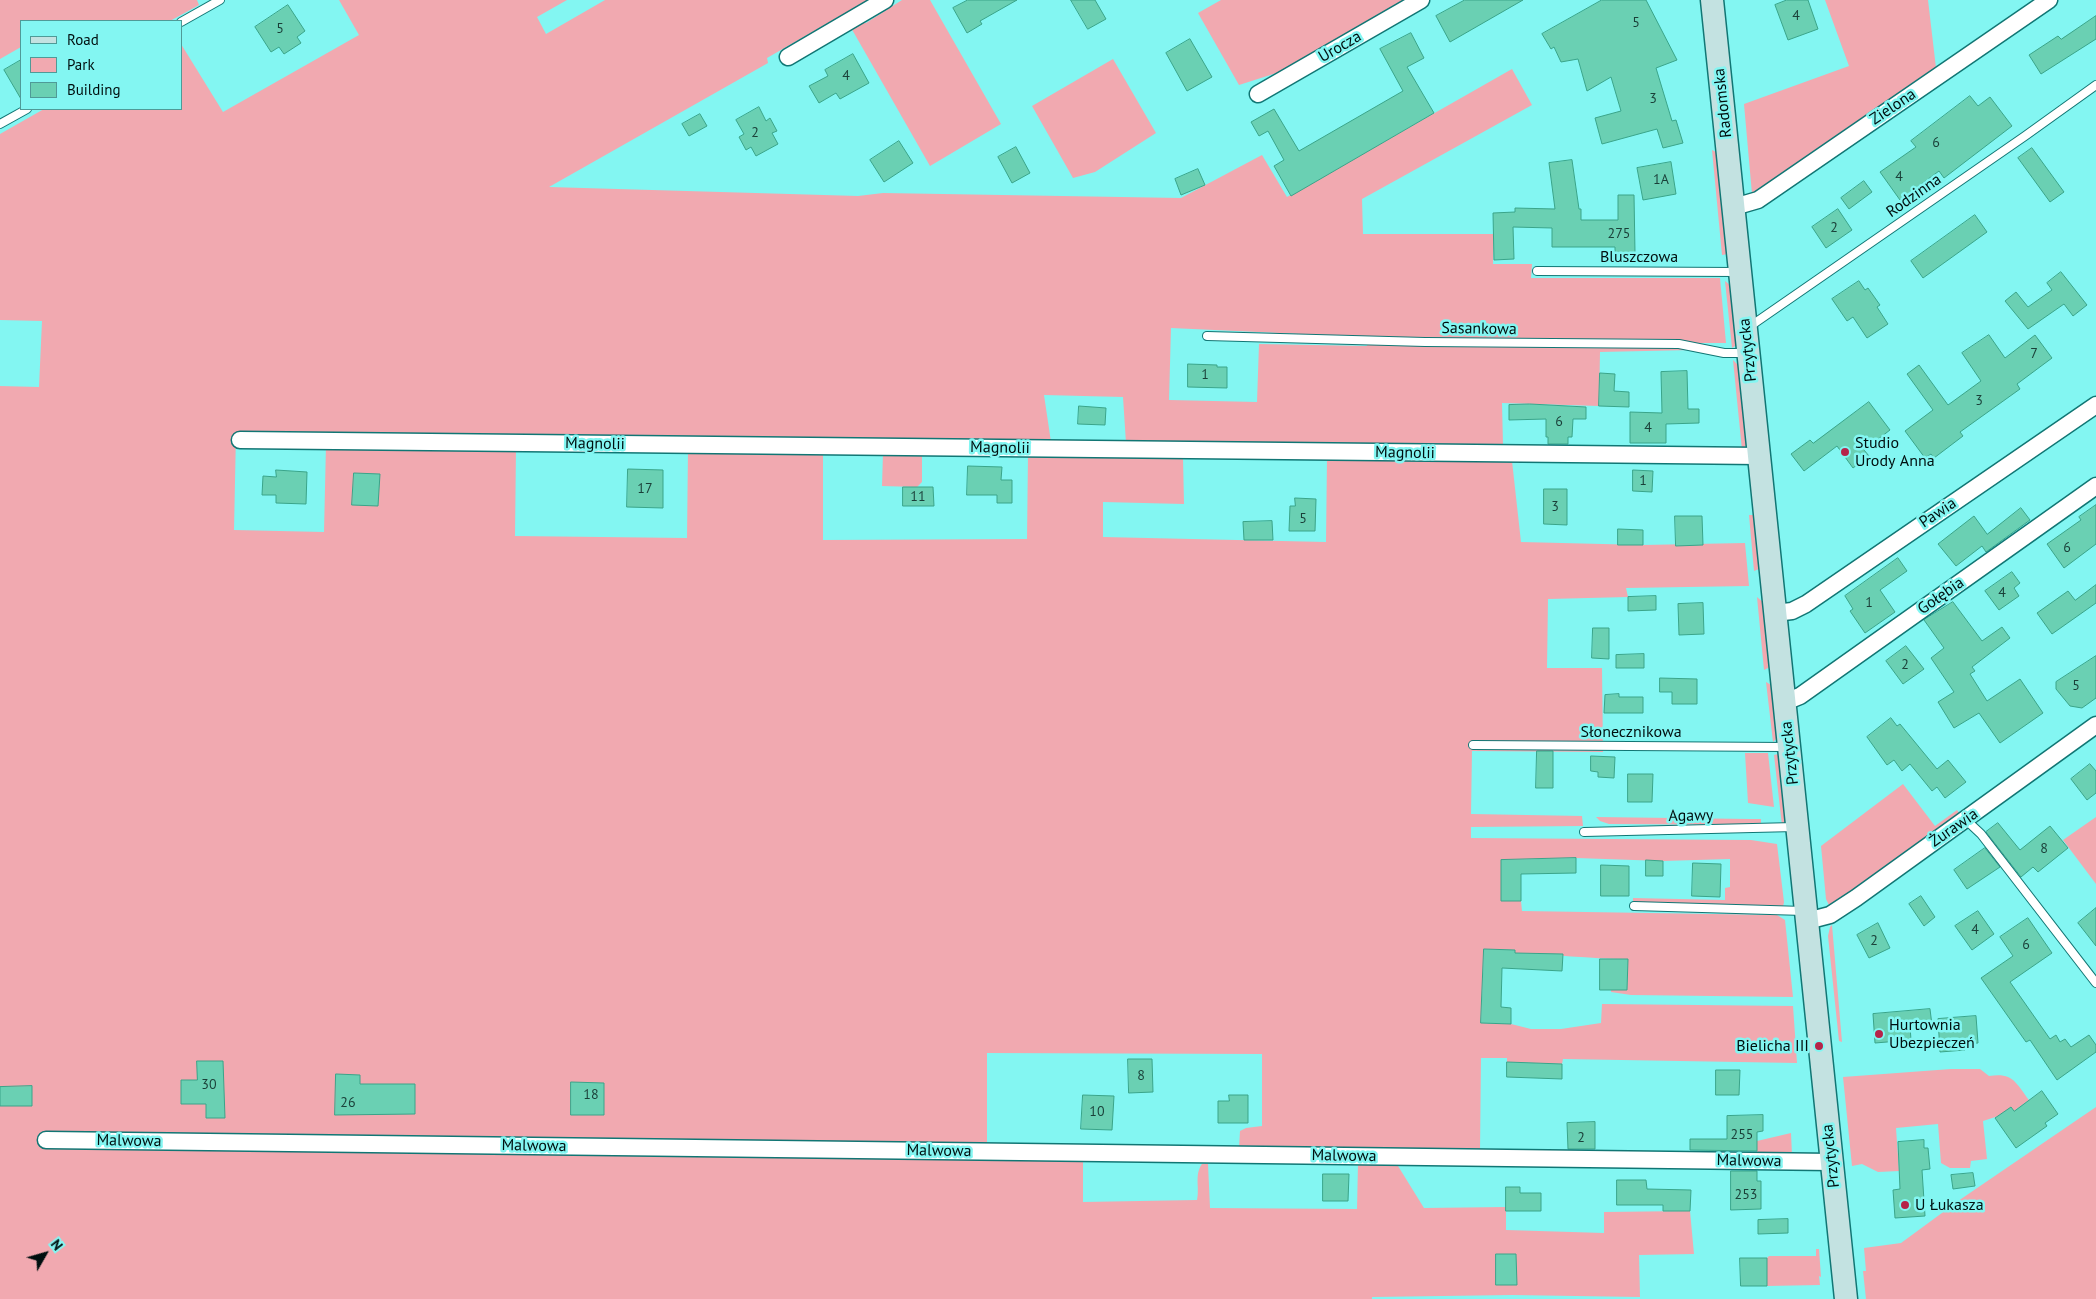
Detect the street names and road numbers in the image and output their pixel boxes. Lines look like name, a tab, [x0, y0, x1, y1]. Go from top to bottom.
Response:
street label: Urocza	[1315, 27, 1365, 67]
street label: Radomska	[1710, 67, 1736, 139]
street label: Zielona	[1866, 85, 1920, 129]
street label: Rodzinna	[1883, 170, 1945, 222]
street label: Bluszczowa	[1600, 247, 1678, 267]
street label: Przytycka	[1735, 317, 1761, 383]
street label: Sasankowa	[1441, 319, 1517, 339]
street label: Magnolii	[565, 434, 625, 454]
street label: Magnolii	[970, 438, 1030, 458]
street label: Magnolii	[1375, 443, 1435, 463]
street label: Pawia	[1916, 494, 1960, 532]
street label: Gołębia	[1914, 573, 1968, 619]
street label: Przytycka	[1777, 720, 1803, 786]
street label: Słonecznikowa	[1580, 722, 1682, 742]
street label: Żurawia	[1926, 805, 1982, 851]
street label: Agawy	[1668, 806, 1714, 826]
street label: Przytycka	[1818, 1123, 1844, 1189]
street label: Malwowa	[96, 1131, 162, 1151]
street label: Malwowa	[501, 1136, 567, 1156]
street label: Malwowa	[906, 1141, 972, 1161]
street label: Malwowa	[1311, 1146, 1377, 1166]
street label: Malwowa	[1716, 1151, 1782, 1171]

